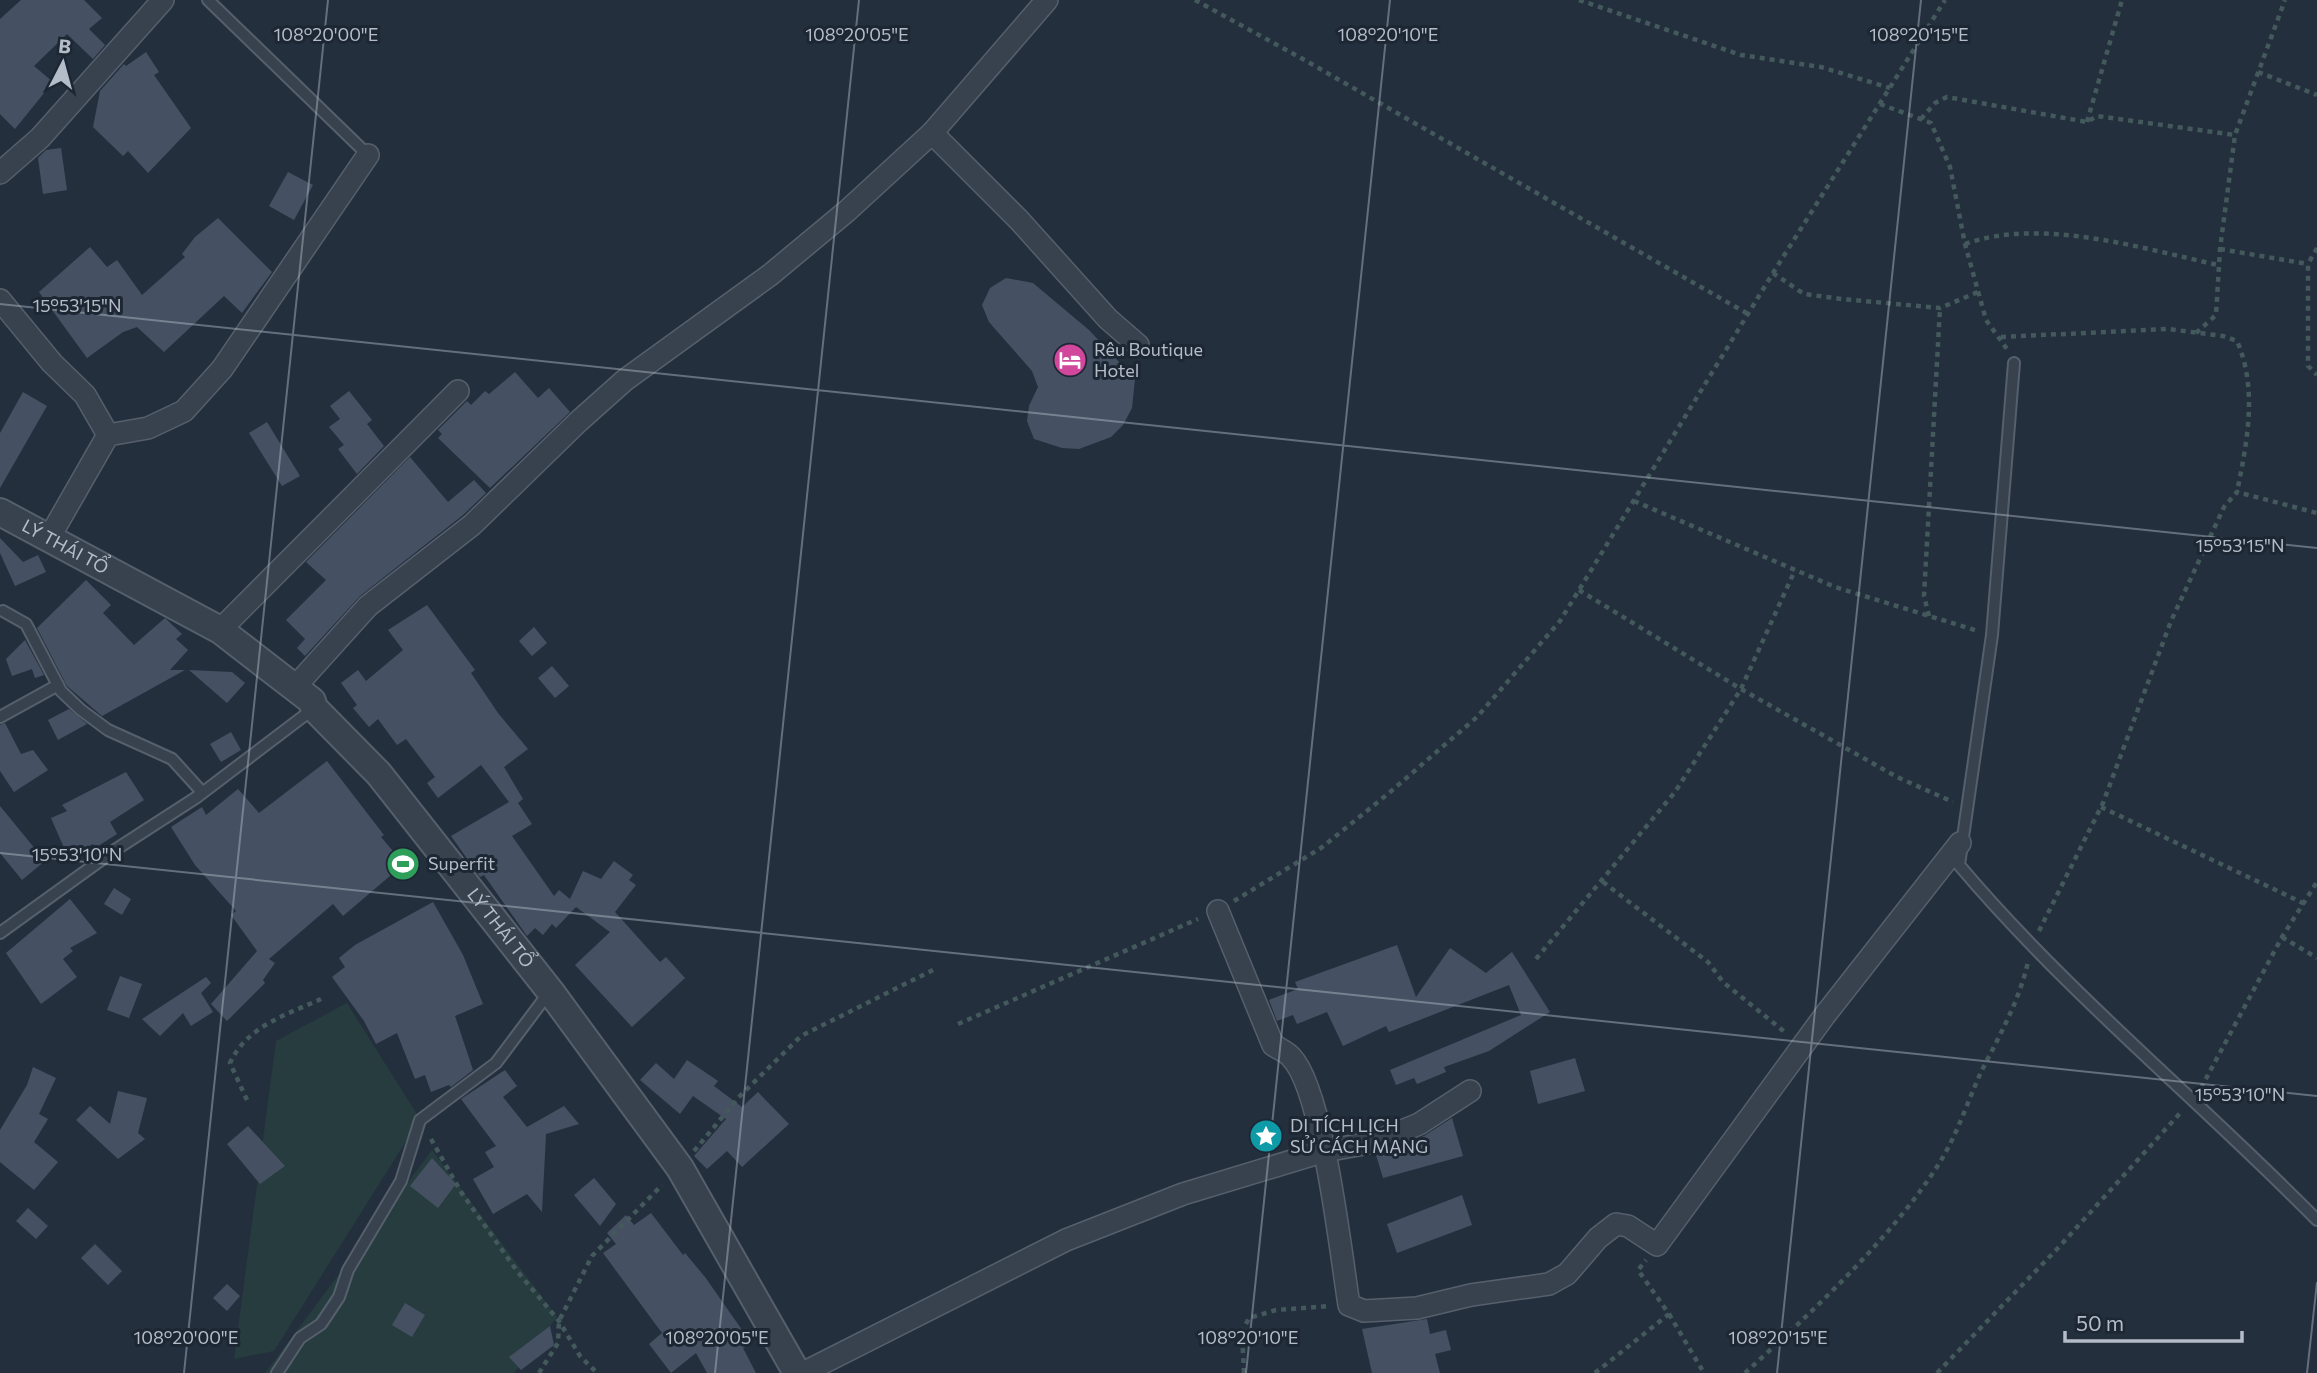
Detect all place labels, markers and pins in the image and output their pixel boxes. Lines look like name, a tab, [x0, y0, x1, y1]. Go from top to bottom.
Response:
place label: Rêu Boutique Hotel	[1094, 338, 1203, 381]
hotel icon: Rêu Boutique Hotel	[1051, 341, 1089, 379]
sports icon: Superfit	[384, 845, 422, 883]
place label: Superfit	[428, 852, 495, 874]
place label: DI TÍCH LỊCH SỬ CÁCH MẠNG	[1290, 1114, 1428, 1157]
place icon: DI TÍCH LỊCH SỬ CÁCH MẠNG	[1247, 1117, 1285, 1155]

